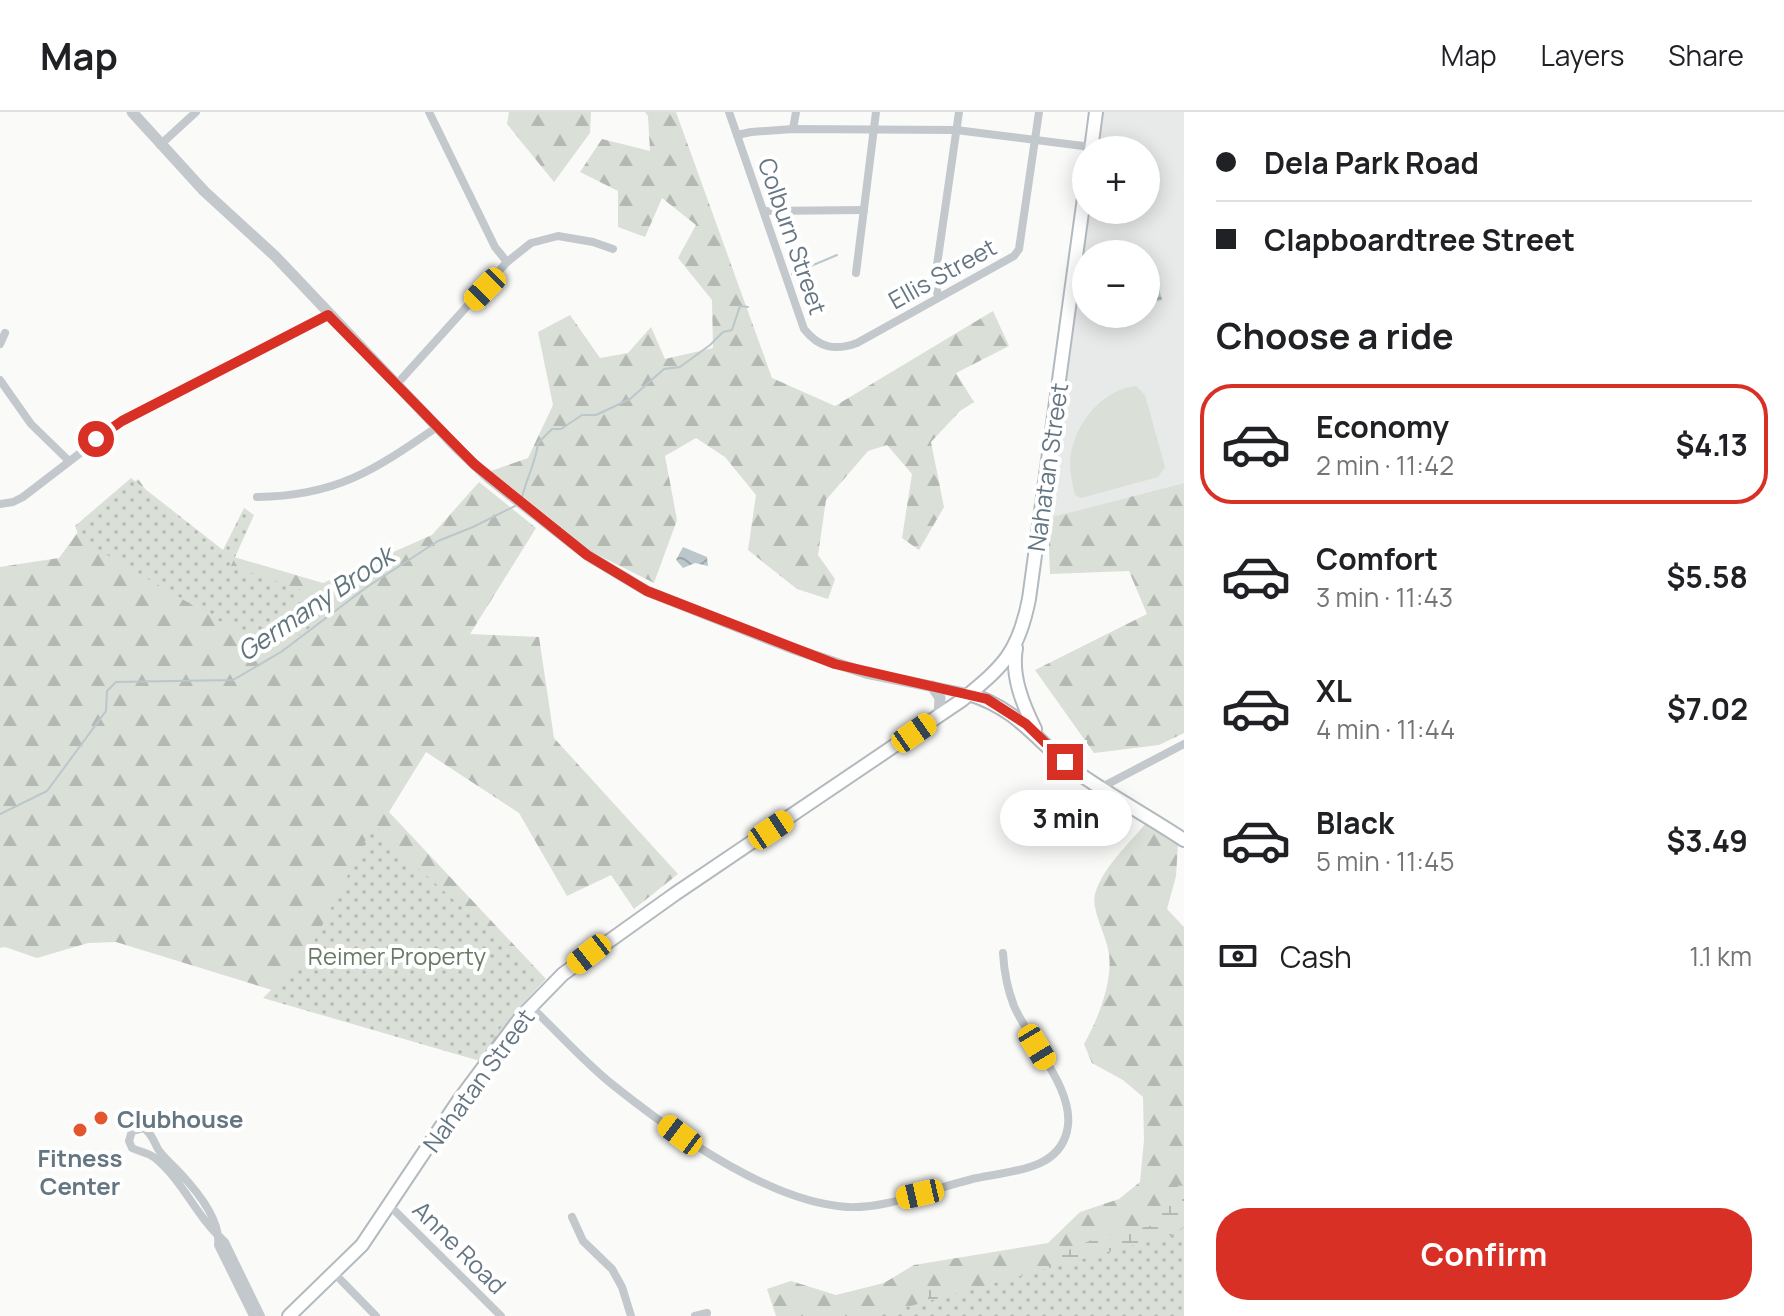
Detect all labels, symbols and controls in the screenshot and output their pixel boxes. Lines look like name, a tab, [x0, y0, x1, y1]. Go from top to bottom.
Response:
text: Map	[40, 29, 118, 81]
text: Map	[1441, 36, 1497, 74]
text: Layers	[1541, 36, 1624, 74]
text: Share	[1668, 36, 1744, 74]
map controls	[1072, 136, 1160, 328]
button: +	[1072, 136, 1160, 224]
text: Dela Park Road	[1264, 142, 1479, 183]
street label: Colburn Street	[751, 153, 835, 319]
text: Clapboardtree Street	[1264, 219, 1575, 260]
street label: Ellis Street	[882, 230, 1002, 316]
button: −	[1072, 240, 1160, 328]
car	[460, 263, 510, 315]
text: Choose a ride	[1216, 311, 1454, 360]
street label: Nahatan Street	[1019, 381, 1075, 553]
text: Economy	[1316, 406, 1449, 447]
icon: car	[1220, 408, 1292, 480]
route start	[78, 421, 114, 457]
text: $4.13	[1675, 424, 1748, 465]
text: 2 min · 11:42	[1316, 447, 1454, 483]
water label: Germany Brook	[230, 535, 404, 669]
text: Comfort	[1316, 538, 1438, 579]
icon: car	[1220, 540, 1292, 612]
text: $5.58	[1667, 556, 1748, 597]
text: 3 min · 11:43	[1316, 579, 1453, 615]
text: XL	[1316, 670, 1352, 711]
icon: car	[1220, 672, 1292, 744]
text: $7.02	[1667, 688, 1748, 729]
car	[887, 709, 941, 757]
text: 4 min · 11:44	[1316, 711, 1455, 747]
route end	[1047, 744, 1083, 780]
callout: 3 min	[999, 790, 1131, 846]
text: 3 min	[1032, 800, 1100, 836]
text: Black	[1316, 802, 1394, 843]
icon: car	[1220, 804, 1292, 876]
car	[744, 807, 798, 853]
text: $3.49	[1666, 820, 1748, 861]
text: 5 min · 11:45	[1316, 843, 1454, 879]
car	[563, 930, 615, 978]
icon: cash	[1216, 934, 1260, 978]
text: Cash	[1280, 936, 1352, 977]
text: 1.1 km	[1689, 938, 1752, 974]
park label: Reimer Property	[308, 939, 487, 972]
street label: Nahatan Street	[415, 1002, 541, 1158]
car	[1014, 1020, 1060, 1074]
place label: Clubhouse	[117, 1102, 244, 1135]
marker: Clubhouse	[92, 1109, 110, 1127]
car	[654, 1111, 706, 1159]
marker: Fitness Center	[71, 1121, 89, 1139]
place label: Fitness Center	[38, 1141, 122, 1202]
car	[894, 1177, 946, 1211]
street label: Anne Road	[406, 1193, 514, 1301]
button: Confirm	[1216, 1208, 1752, 1300]

